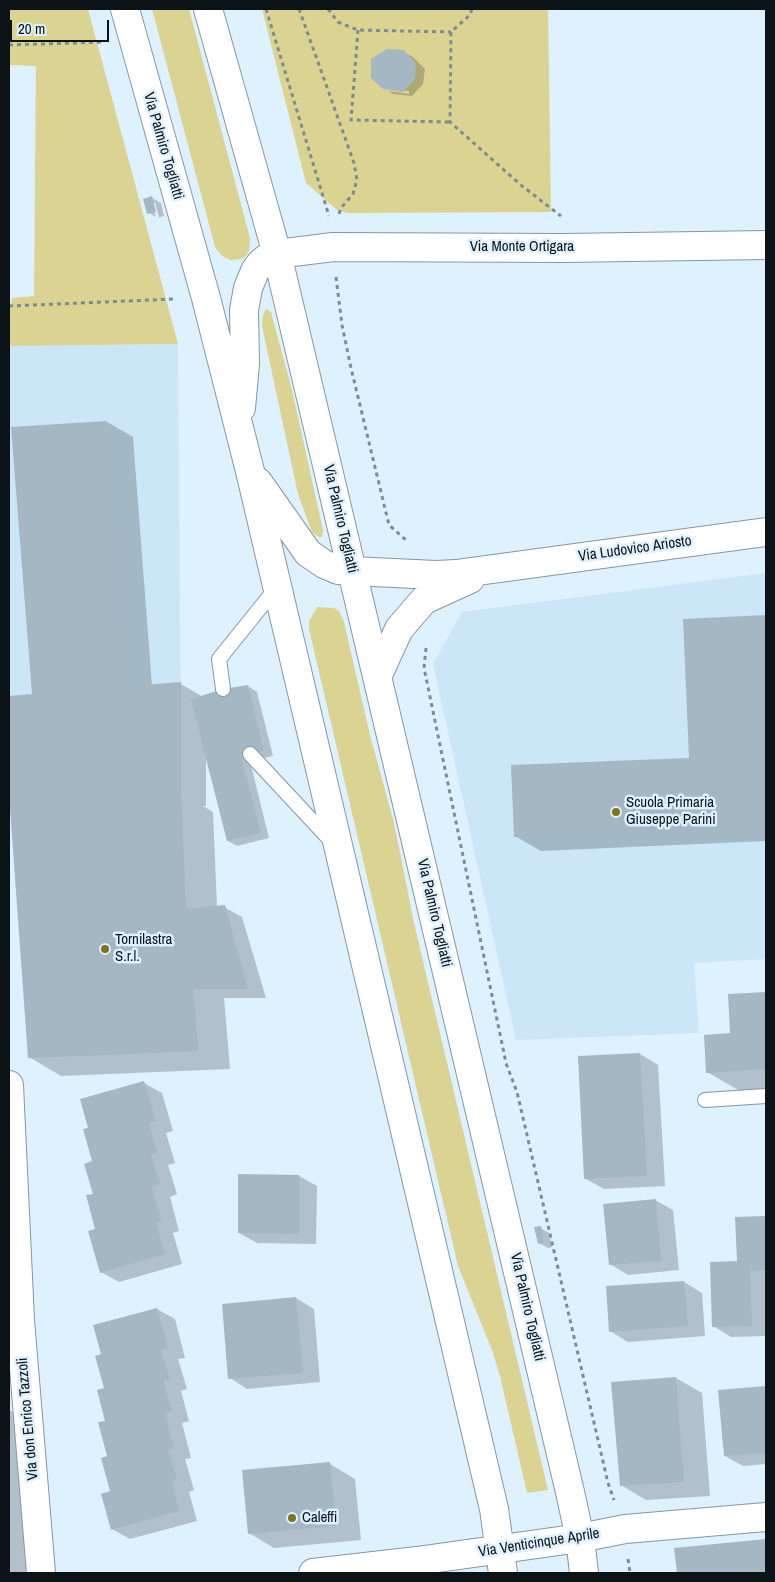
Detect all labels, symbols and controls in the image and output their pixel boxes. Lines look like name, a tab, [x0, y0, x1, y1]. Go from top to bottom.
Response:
scale bar	[12, 10, 111, 42]
text: 20 m	[18, 18, 45, 39]
street label: Via Palmiro Togliatti	[139, 90, 187, 202]
street label: Via Monte Ortigara	[470, 238, 574, 256]
street label: Via Palmiro Togliatti	[319, 463, 361, 575]
street label: Via Ludovico Ariosto	[577, 532, 693, 566]
place label: Scuola Primaria Giuseppe Parini	[626, 794, 716, 829]
marker: Scuola Primaria Giuseppe Parini	[610, 806, 622, 818]
street label: Via Palmiro Togliatti	[413, 857, 455, 969]
place label: Tornilastra S.r.l.	[115, 931, 172, 966]
marker: Tornilastra S.r.l.	[99, 943, 111, 955]
street label: Via Palmiro Togliatti	[506, 1251, 548, 1363]
street label: Via don Enrico Tazzoli	[14, 1357, 42, 1481]
place label: Caleffi	[302, 1509, 337, 1527]
marker: Caleffi	[286, 1512, 298, 1524]
street label: Via Venticinque Aprile	[477, 1525, 601, 1561]

